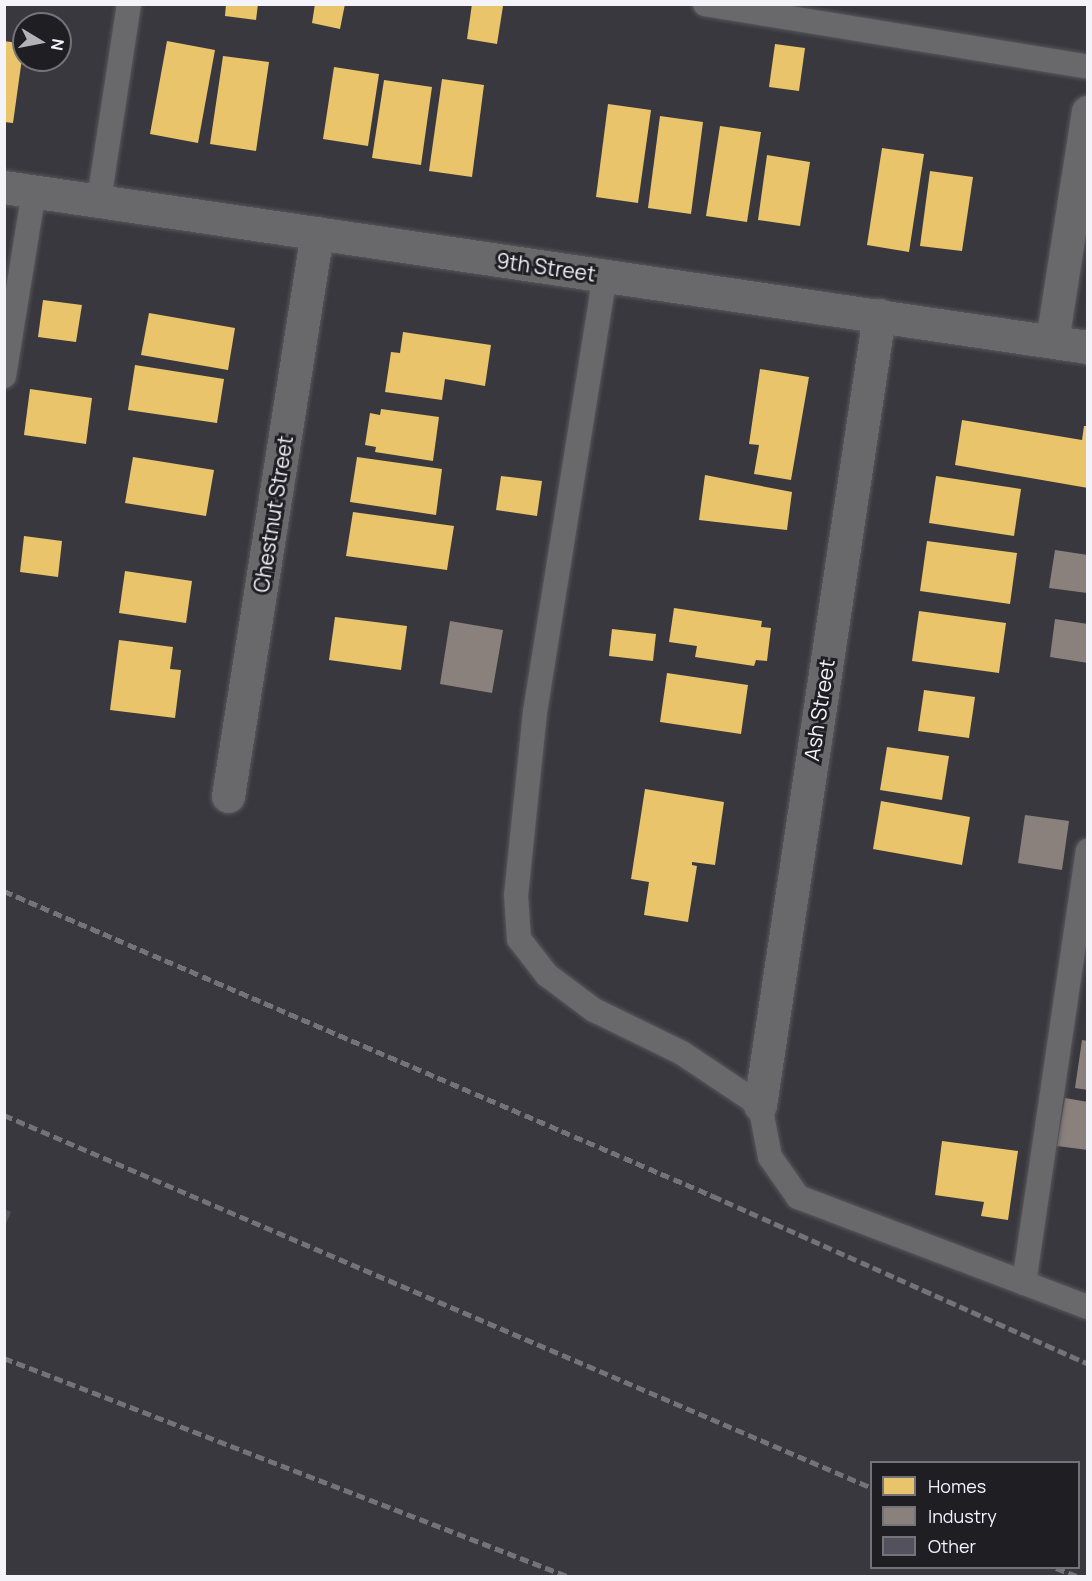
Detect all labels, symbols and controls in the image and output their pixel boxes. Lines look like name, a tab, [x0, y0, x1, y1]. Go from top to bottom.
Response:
north arrow	[12, 12, 72, 72]
text: N	[46, 37, 70, 52]
street label: 9th Street	[495, 248, 597, 286]
street label: Chestnut Street	[248, 434, 298, 594]
street label: Ash Street	[799, 657, 839, 763]
legend	[870, 1461, 1080, 1569]
text: Homes	[928, 1474, 986, 1498]
text: Industry	[928, 1504, 997, 1528]
text: Other	[928, 1534, 976, 1558]

